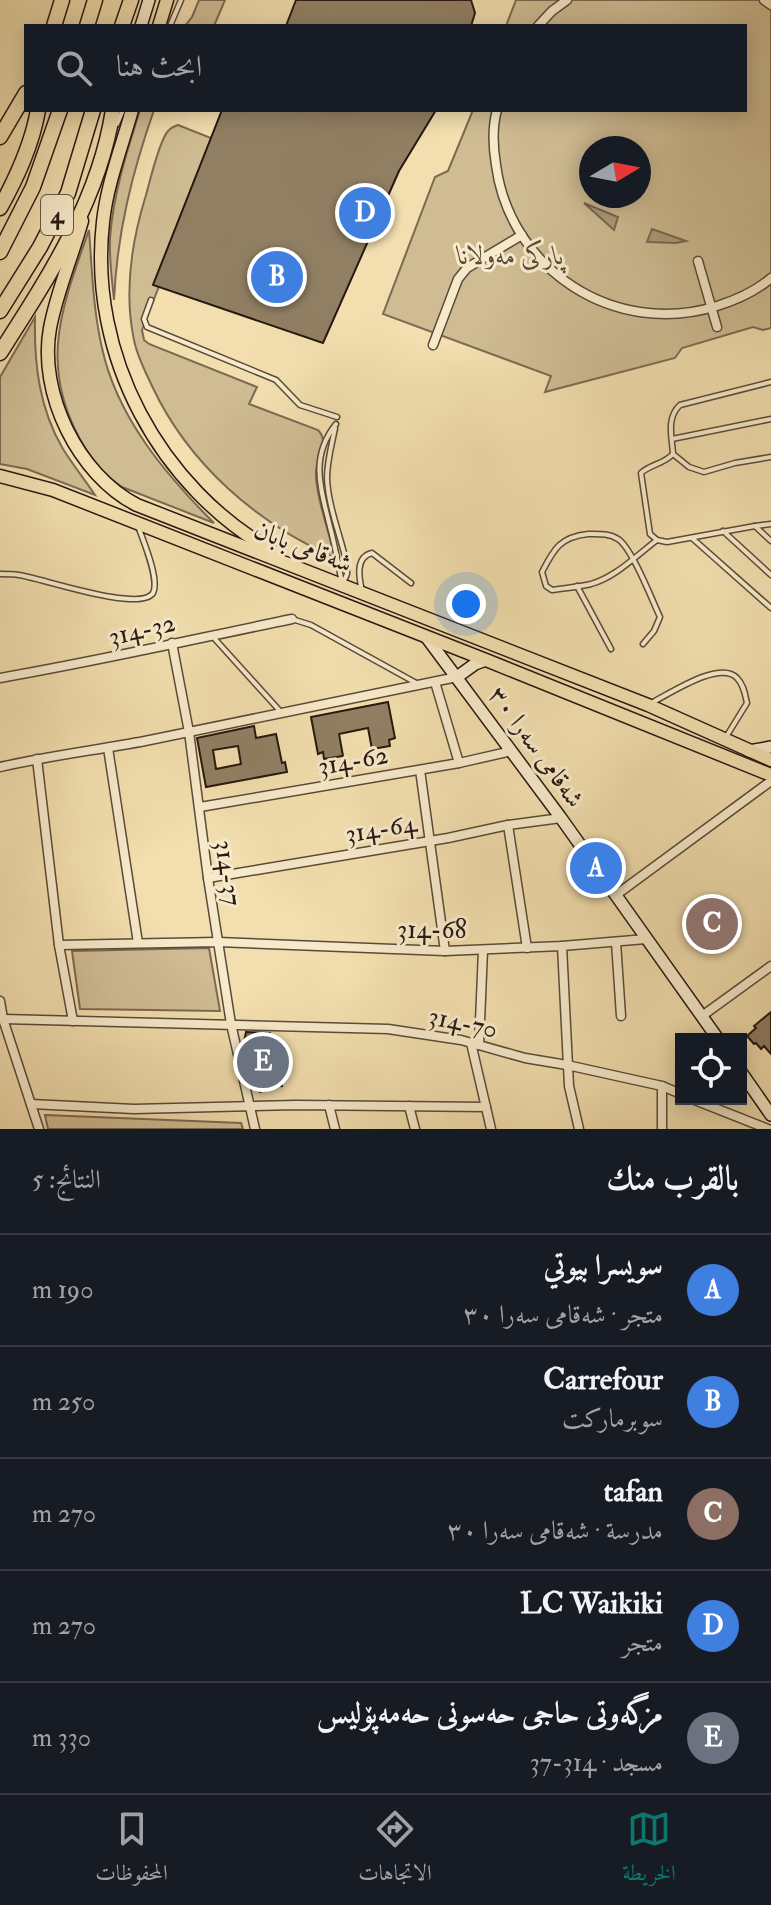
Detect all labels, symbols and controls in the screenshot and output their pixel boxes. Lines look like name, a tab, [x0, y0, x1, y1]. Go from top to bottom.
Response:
search box	[24, 24, 747, 112]
icon: search	[52, 46, 96, 90]
text: ابحث هنا	[116, 48, 202, 85]
north arrow	[579, 136, 651, 208]
pin: D	[339, 183, 391, 243]
road number: 4	[41, 195, 73, 235]
park label: پارکی مەولانا	[456, 239, 566, 274]
pin: B	[251, 247, 303, 307]
street label: شەقامی بابان	[249, 514, 357, 580]
your location	[446, 584, 486, 624]
street label: 314-32	[106, 607, 178, 653]
street label: شەقامی سەرا ٣٠	[481, 680, 591, 814]
street label: 314-62	[315, 739, 391, 783]
street label: 314-64	[343, 807, 420, 850]
street label: 314-37	[208, 838, 248, 908]
pin: A	[570, 838, 622, 898]
pin: C	[686, 894, 738, 954]
street label: 314-68	[397, 914, 467, 946]
street label: 314-70	[426, 1000, 500, 1046]
pin: E	[237, 1032, 289, 1092]
map controls	[675, 1033, 747, 1105]
button: locate	[675, 1033, 747, 1105]
text: بالقرب منك	[606, 1157, 739, 1200]
text: النتائج: 5	[32, 1164, 101, 1196]
text: سويسرا بيوتي	[544, 1247, 663, 1284]
text: 190 m	[32, 1274, 94, 1306]
text: A	[705, 1274, 721, 1306]
text: متجر · شەقامی سەرا ٣٠	[463, 1299, 663, 1331]
text: Carrefour	[543, 1361, 663, 1398]
text: 250 m	[32, 1386, 95, 1418]
text: B	[704, 1386, 722, 1418]
text: سوبرماركت	[562, 1403, 663, 1435]
text: tafan	[603, 1473, 663, 1510]
text: 270 m	[32, 1498, 96, 1530]
text: C	[703, 1498, 723, 1530]
text: مدرسة · شەقامی سەرا ٣٠	[447, 1515, 663, 1547]
text: LC Waikiki	[520, 1585, 663, 1622]
text: 270 m	[32, 1610, 96, 1642]
text: D	[702, 1610, 724, 1642]
text: متجر	[622, 1627, 663, 1659]
text: مزگەوتی حاجی حەسونی حەمەپۆلیس	[317, 1695, 663, 1732]
text: 330 m	[32, 1722, 91, 1754]
text: E	[704, 1722, 722, 1754]
text: مسجد · 314-37	[530, 1747, 663, 1779]
tab: المحفوظات	[95, 1807, 168, 1894]
tab: الاتجاهات	[358, 1807, 432, 1894]
tab: الخريطة	[622, 1807, 676, 1894]

